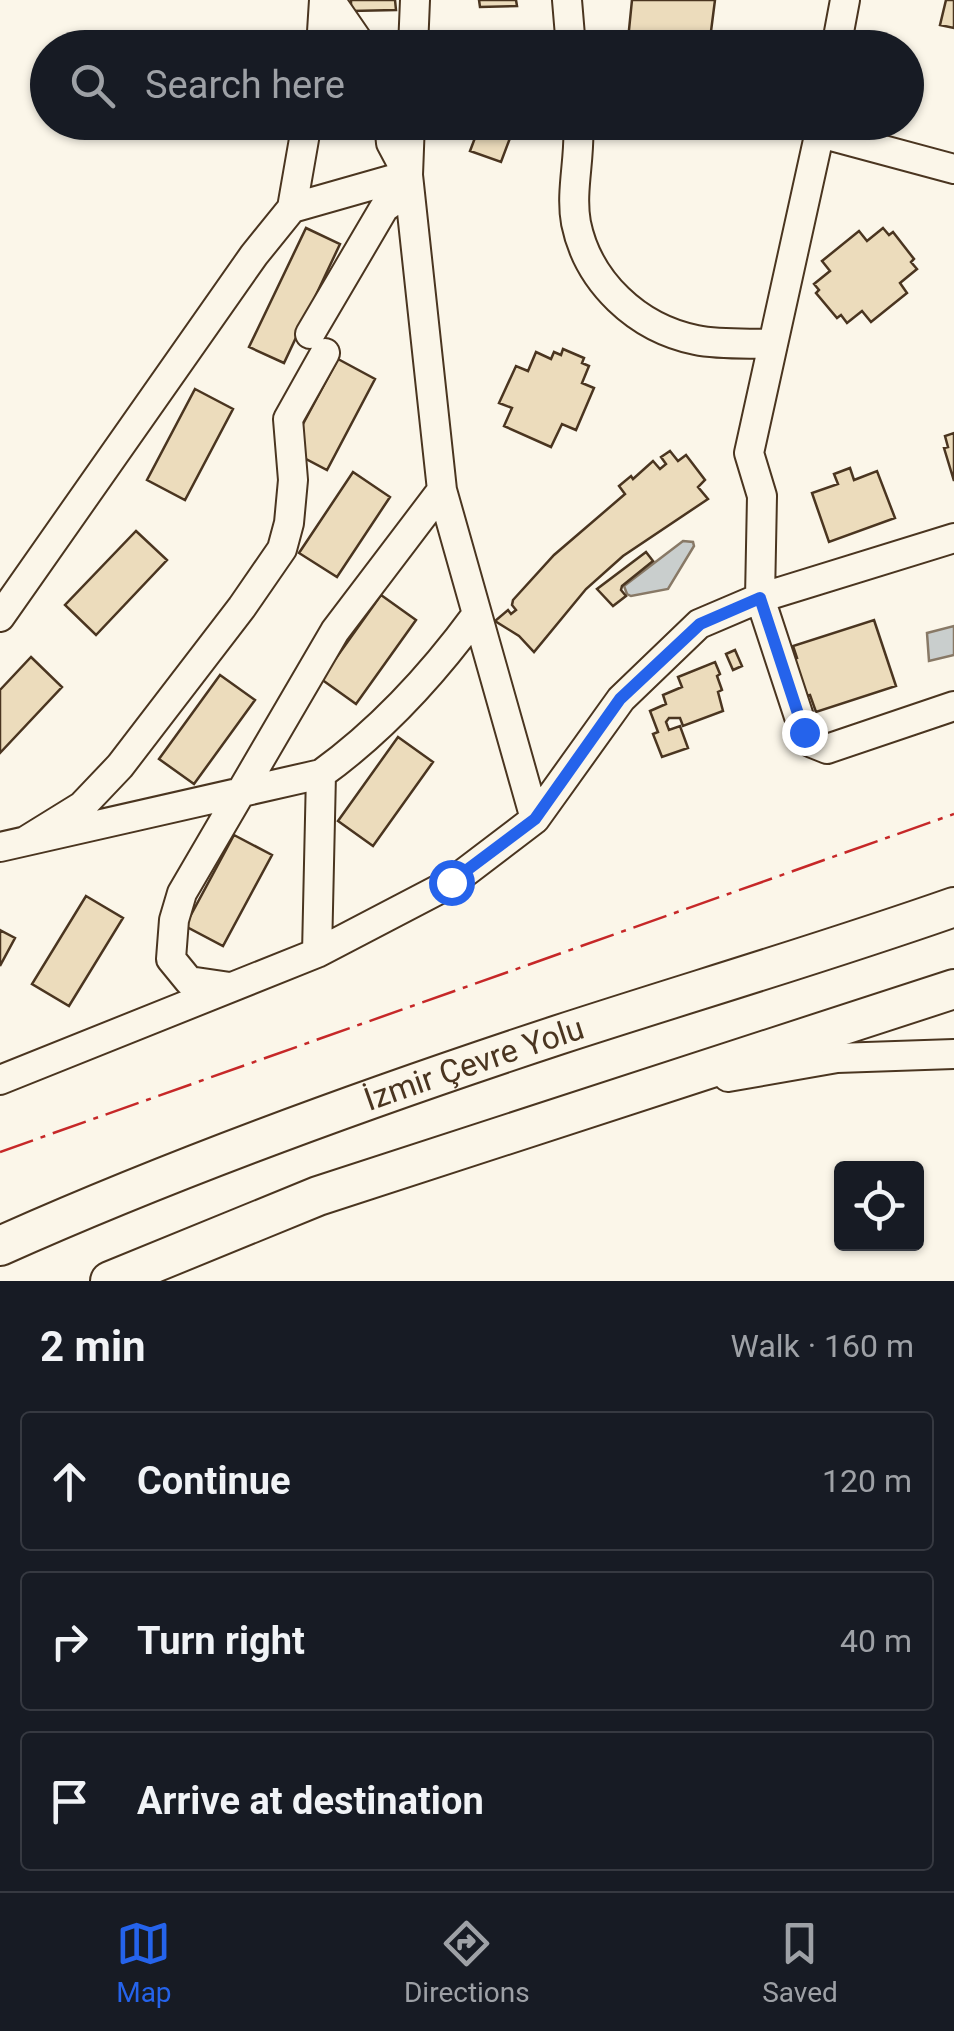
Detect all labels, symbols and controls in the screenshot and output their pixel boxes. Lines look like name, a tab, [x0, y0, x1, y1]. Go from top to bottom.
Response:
search box	[30, 30, 924, 140]
icon: search	[65, 58, 120, 113]
text: Search here	[145, 63, 345, 107]
route end	[782, 710, 828, 756]
route start	[429, 860, 475, 906]
street label: İzmir Çevre Yolu	[359, 1009, 589, 1119]
map controls	[834, 1161, 924, 1251]
button: locate	[834, 1161, 924, 1251]
text: 2 min	[40, 1322, 146, 1371]
text: Walk · 160 m	[731, 1327, 914, 1365]
icon: ahead	[42, 1454, 97, 1509]
text: Continue	[137, 1459, 291, 1503]
text: 120 m	[822, 1462, 912, 1500]
icon: right	[42, 1614, 97, 1669]
text: Turn right	[137, 1619, 305, 1663]
text: 40 m	[840, 1622, 912, 1660]
icon: arrive	[42, 1774, 97, 1829]
text: Arrive at destination	[137, 1779, 484, 1823]
tab: Map	[116, 1916, 172, 2009]
tab: Directions	[404, 1916, 530, 2009]
tab: Saved	[762, 1916, 838, 2009]

